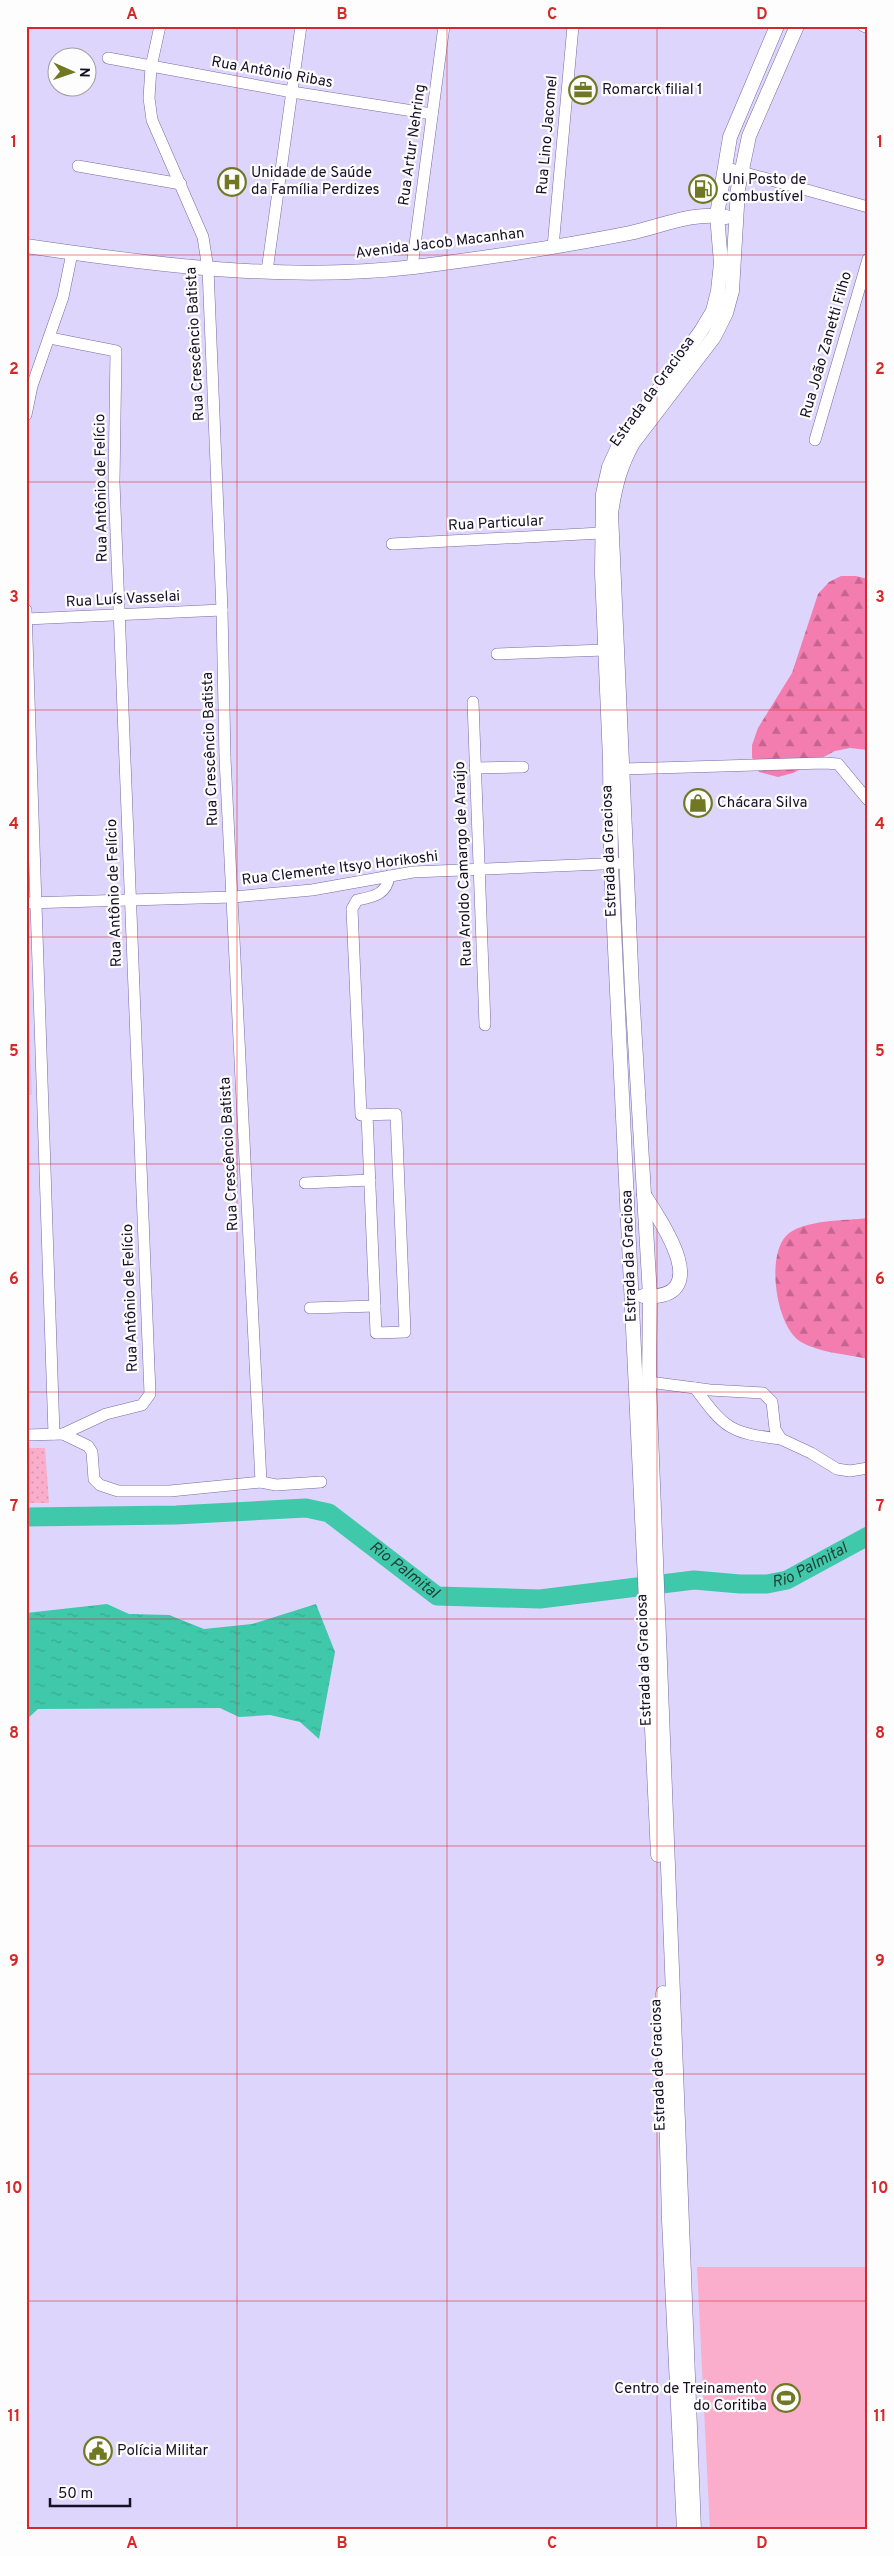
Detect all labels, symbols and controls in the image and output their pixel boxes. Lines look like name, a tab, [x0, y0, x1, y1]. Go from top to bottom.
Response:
text: A	[126, 5, 138, 25]
text: B	[336, 5, 348, 25]
text: C	[547, 5, 557, 25]
text: D	[756, 5, 768, 25]
north arrow	[48, 48, 98, 98]
street label: Rua Antônio Ribas	[210, 53, 334, 93]
text: N	[75, 67, 92, 78]
street label: Rua Lino Jacomel	[533, 75, 563, 195]
office icon: Romarck filial 1	[568, 75, 598, 105]
place label: Romarck filial 1	[602, 81, 703, 100]
street label: Rua Artur Nehring	[395, 83, 431, 207]
text: 1	[11, 133, 17, 153]
text: 1	[877, 133, 883, 153]
place label: Unidade de Saúde da Família Perdizes	[251, 164, 380, 200]
hospital icon: Unidade de Saúde da Família Perdizes	[217, 167, 247, 197]
place label: Uni Posto de combustível	[722, 171, 807, 207]
fuel station icon: Uni Posto de combustível	[688, 174, 718, 204]
street label: Avenida Jacob Macanhan	[354, 224, 526, 264]
street label: Rua Crescêncio Batista	[182, 266, 210, 422]
street label: Rua João Zanetti Filho	[797, 269, 857, 421]
street label: Estrada da Graciosa	[606, 333, 700, 451]
text: 2	[9, 360, 19, 380]
text: 2	[875, 360, 885, 380]
street label: Rua Antônio de Felício	[91, 414, 113, 562]
street label: Rua Particular	[448, 512, 545, 536]
text: 3	[9, 588, 19, 608]
street label: Rua Luís Vasselai	[65, 588, 181, 612]
text: 3	[875, 588, 885, 608]
street label: Rua Crescêncio Batista	[199, 672, 223, 826]
street label: Rua Aroldo Camargo de Araújo	[451, 761, 477, 967]
street label: Estrada da Graciosa	[598, 785, 622, 917]
shop icon: Chácara Silva	[683, 788, 713, 818]
place label: Chácara Silva	[717, 794, 807, 813]
text: 4	[9, 815, 19, 835]
text: 4	[875, 815, 885, 835]
street label: Rua Antônio de Felício	[103, 818, 127, 968]
street label: Rua Clemente Itsyo Horikoshi	[241, 848, 439, 890]
text: 5	[9, 1042, 19, 1062]
text: 5	[875, 1042, 885, 1062]
street label: Rua Crescêncio Batista	[216, 1076, 244, 1232]
street label: Estrada da Graciosa	[618, 1190, 642, 1322]
street label: Rua Antônio de Felício	[119, 1223, 143, 1373]
text: 6	[9, 1270, 19, 1290]
text: 6	[875, 1270, 885, 1290]
text: 7	[10, 1497, 18, 1517]
text: 7	[876, 1497, 884, 1517]
water label: Rio Palmital	[365, 1537, 443, 1604]
water label: Rio Palmital	[770, 1538, 852, 1593]
street label: Estrada da Graciosa	[633, 1594, 657, 1726]
text: 8	[9, 1724, 19, 1744]
text: 8	[875, 1724, 885, 1744]
text: 9	[9, 1952, 19, 1972]
text: 9	[875, 1952, 885, 1972]
street label: Estrada da Graciosa	[647, 1999, 671, 2131]
text: 10	[6, 2179, 22, 2199]
text: 10	[872, 2179, 888, 2199]
place label: Centro de Treinamento do Coritiba	[614, 2380, 767, 2416]
sports icon: Centro de Treinamento do Coritiba	[771, 2383, 801, 2413]
text: 11	[8, 2407, 20, 2427]
text: 11	[874, 2407, 886, 2427]
public building icon: Polícia Militar	[83, 2436, 113, 2466]
place label: Polícia Militar	[117, 2442, 209, 2461]
scale bar	[50, 2476, 130, 2508]
text: 50 m	[58, 2485, 93, 2504]
text: A	[126, 2534, 138, 2554]
text: B	[336, 2534, 348, 2554]
text: C	[547, 2534, 557, 2554]
text: D	[756, 2534, 768, 2554]

